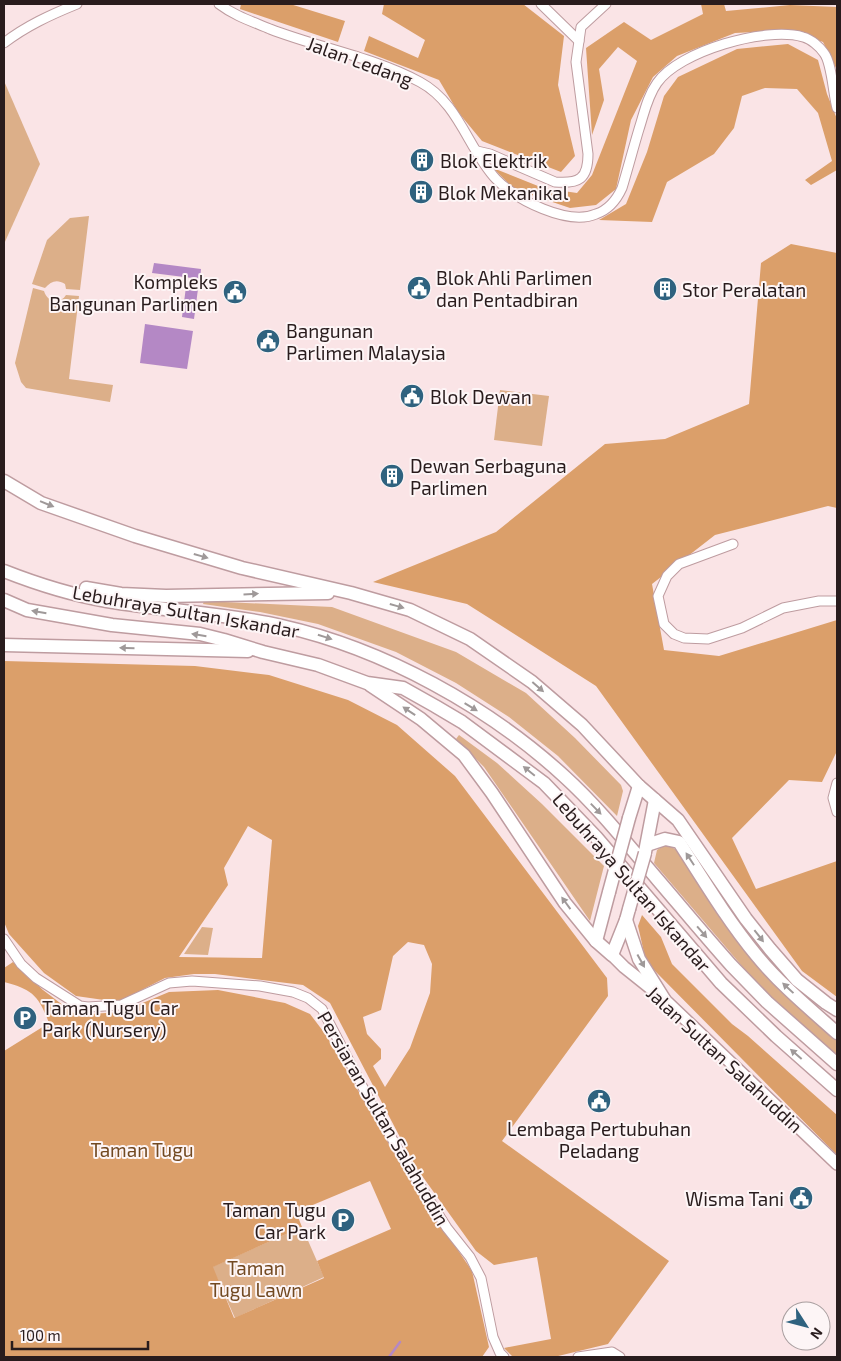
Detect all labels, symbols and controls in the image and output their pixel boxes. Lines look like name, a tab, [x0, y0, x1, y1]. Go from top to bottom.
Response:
street label: Jalan Ledang	[304, 31, 417, 91]
building icon: Blok Elektrik	[409, 147, 435, 173]
place label: Blok Elektrik	[440, 149, 548, 172]
building icon: Blok Mekanikal	[408, 179, 434, 205]
place label: Blok Mekanikal	[438, 181, 569, 204]
place label: Blok Ahli Parlimen dan Pentadbiran	[436, 266, 592, 311]
place label: Kompleks Bangunan Parlimen	[49, 270, 218, 315]
public building icon: Blok Ahli Parlimen dan Pentadbiran	[406, 275, 432, 301]
building icon: Stor Peralatan	[652, 276, 678, 302]
place label: Stor Peralatan	[682, 278, 806, 301]
public building icon: Kompleks Bangunan Parlimen	[222, 279, 248, 305]
place label: Bangunan Parlimen Malaysia	[286, 319, 446, 364]
public building icon: Bangunan Parlimen Malaysia	[255, 328, 281, 354]
public building icon: Blok Dewan	[399, 383, 425, 409]
place label: Blok Dewan	[430, 385, 532, 408]
place label: Dewan Serbaguna Parlimen	[410, 454, 567, 499]
building icon: Dewan Serbaguna Parlimen	[379, 463, 405, 489]
one-way arrow	[39, 501, 54, 509]
one-way arrow	[193, 552, 208, 560]
street label: Lebuhraya Sultan Iskandar	[71, 580, 302, 642]
one-way arrow	[243, 589, 259, 597]
one-way arrow	[390, 603, 405, 611]
one-way arrow	[30, 608, 46, 616]
one-way arrow	[191, 630, 207, 638]
one-way arrow	[317, 634, 332, 641]
one-way arrow	[119, 644, 135, 652]
one-way arrow	[531, 681, 544, 692]
one-way arrow	[464, 702, 477, 711]
one-way arrow	[402, 706, 416, 716]
one-way arrow	[523, 765, 536, 776]
street label: Lebuhraya Sultan Iskandar	[548, 788, 716, 977]
one-way arrow	[590, 803, 602, 815]
one-way arrow	[685, 853, 695, 866]
one-way arrow	[560, 897, 571, 910]
one-way arrow	[697, 925, 708, 938]
one-way arrow	[753, 929, 764, 942]
one-way arrow	[637, 954, 645, 969]
street label: Jalan Sultan Salahuddin	[642, 981, 808, 1137]
one-way arrow	[783, 982, 795, 994]
place label: Taman Tugu Car Park (Nursery)	[42, 996, 179, 1041]
parking icon: Taman Tugu Car Park (Nursery)	[12, 1005, 38, 1031]
street label: Persiaran Sultan Salahuddin	[313, 1007, 455, 1229]
one-way arrow	[791, 1048, 803, 1060]
public building icon: Lembaga Pertubuhan Peladang	[586, 1088, 612, 1114]
place label: Lembaga Pertubuhan Peladang	[507, 1117, 691, 1162]
park label: Taman Tugu	[90, 1138, 194, 1161]
public building icon: Wisma Tani	[788, 1185, 814, 1211]
place label: Wisma Tani	[685, 1187, 784, 1210]
place label: Taman Tugu Car Park	[223, 1198, 326, 1243]
parking icon: Taman Tugu Car Park	[330, 1207, 356, 1233]
park label: Taman Tugu Lawn	[210, 1256, 302, 1301]
north arrow	[781, 1301, 831, 1351]
scale bar	[12, 1318, 149, 1350]
text: N	[807, 1325, 827, 1343]
text: 100 m	[20, 1326, 61, 1344]

